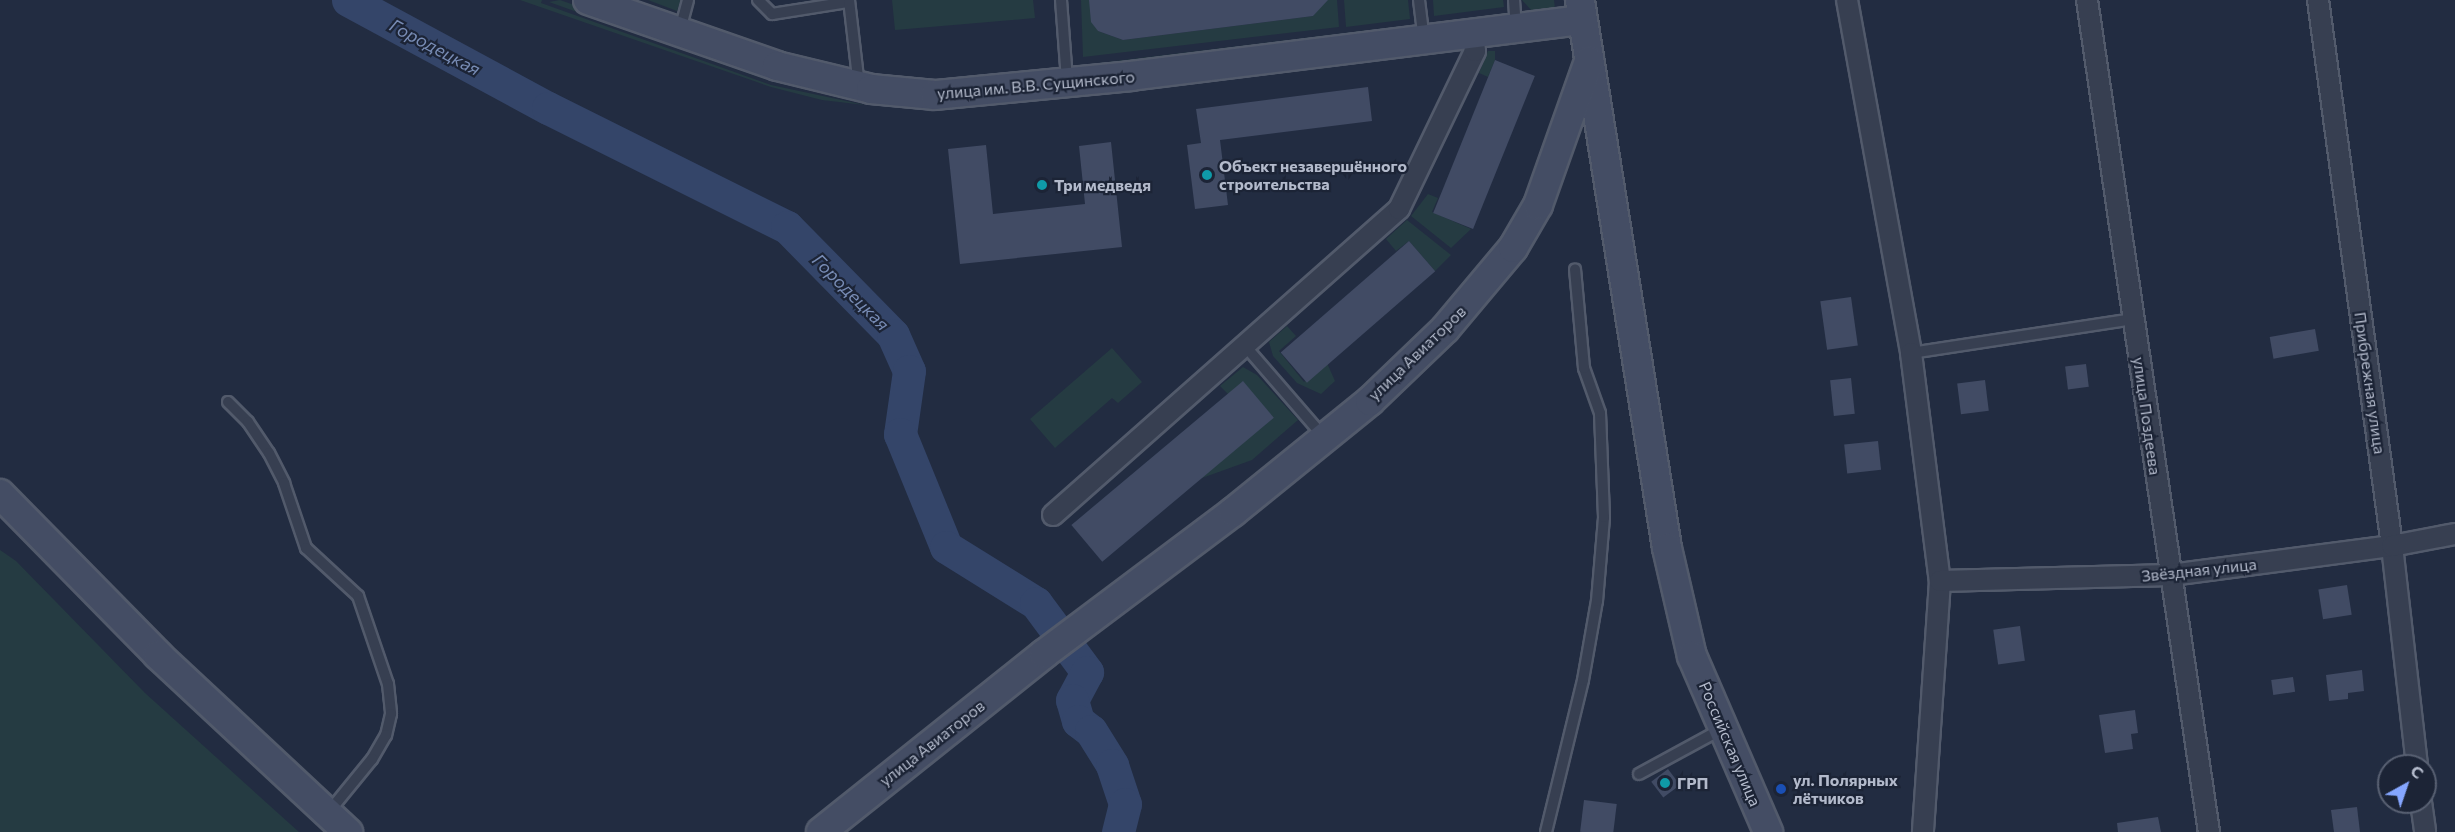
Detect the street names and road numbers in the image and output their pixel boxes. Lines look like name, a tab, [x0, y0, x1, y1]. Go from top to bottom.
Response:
street label: улица им. В.В. Сущинского	[936, 67, 1136, 103]
street label: улица Авиаторов	[1364, 302, 1470, 404]
street label: Прибрежная улица	[2351, 311, 2389, 455]
street label: улица Поздеева	[2129, 356, 2165, 476]
street label: Звёздная улица	[2140, 554, 2258, 586]
street label: Российская улица	[1695, 679, 1765, 809]
street label: улица Авиаторов	[876, 696, 988, 790]

